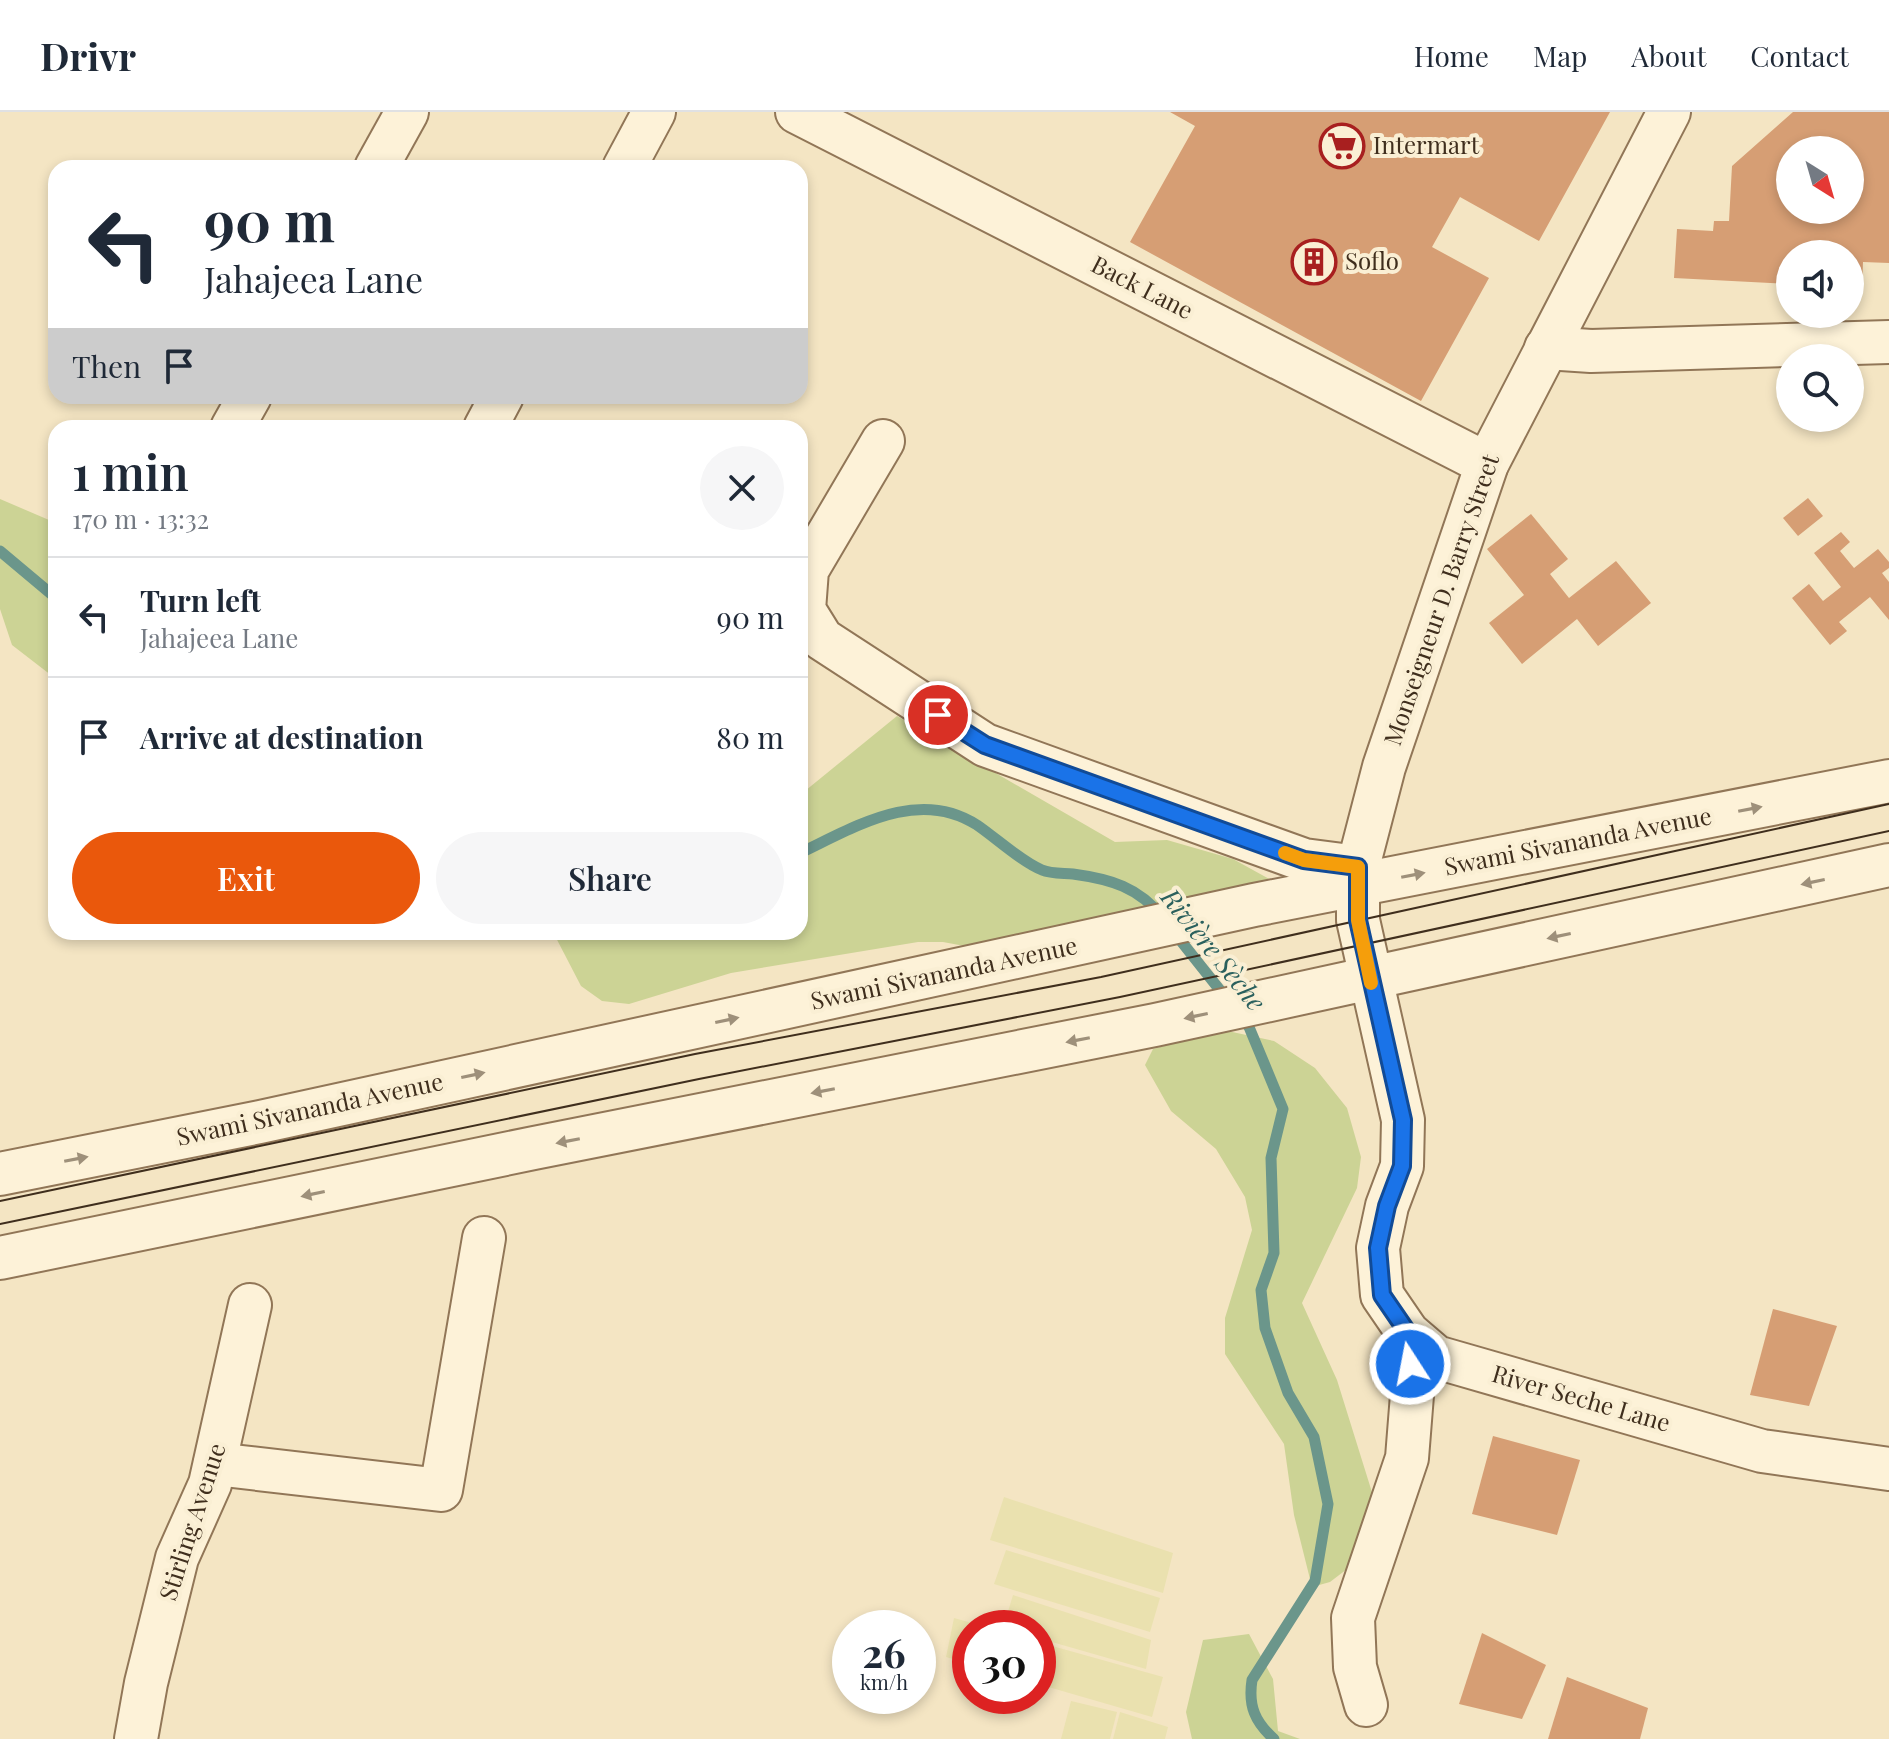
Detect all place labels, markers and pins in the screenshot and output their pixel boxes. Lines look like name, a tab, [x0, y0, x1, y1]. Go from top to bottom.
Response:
supermarket icon: Intermart	[1318, 122, 1366, 170]
place label: Intermart	[1373, 128, 1480, 160]
building icon: Soflo	[1290, 238, 1338, 286]
place label: Soflo	[1345, 244, 1399, 276]
pin	[904, 681, 972, 749]

